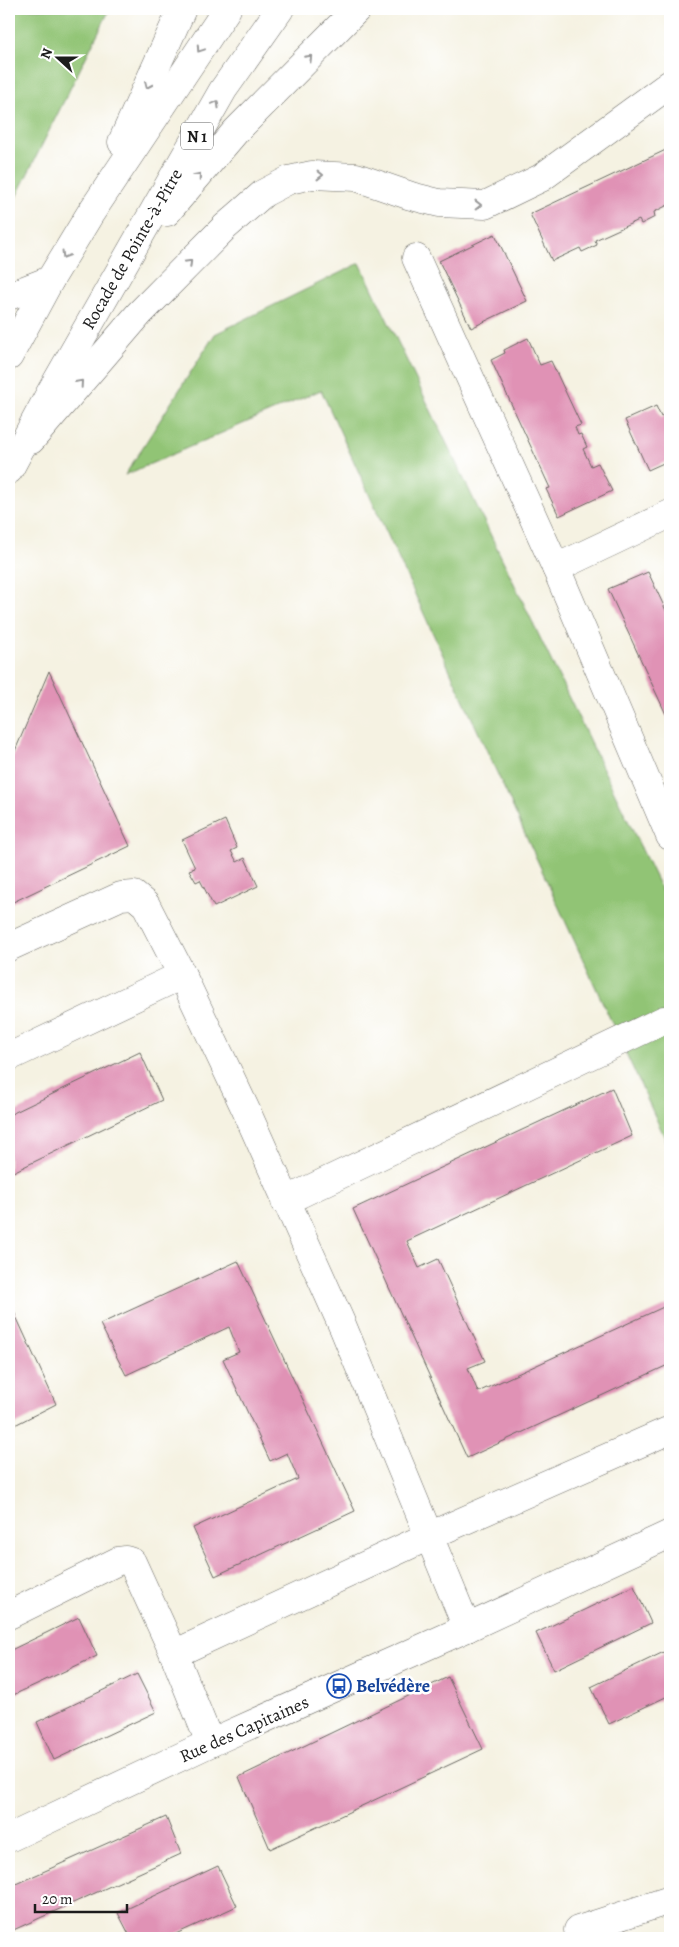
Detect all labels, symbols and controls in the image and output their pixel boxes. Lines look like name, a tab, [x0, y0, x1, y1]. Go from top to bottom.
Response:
north arrow	[32, 32, 82, 82]
one-way arrow	[196, 44, 206, 53]
text: N	[36, 45, 57, 62]
one-way arrow	[303, 54, 312, 63]
one-way arrow	[143, 80, 154, 89]
one-way arrow	[209, 100, 219, 109]
road number: N 1	[181, 122, 213, 150]
street label: Rocade de Pointe-à-Pitre	[76, 164, 188, 334]
one-way arrow	[317, 170, 325, 180]
one-way arrow	[192, 173, 201, 182]
one-way arrow	[475, 199, 483, 210]
one-way arrow	[61, 250, 71, 259]
one-way arrow	[184, 260, 193, 269]
one-way arrow	[74, 380, 83, 389]
bus stop icon: Belvédère	[326, 1673, 352, 1699]
place label: Belvédère	[356, 1674, 430, 1698]
street label: Rue des Capitaines	[176, 1690, 312, 1768]
scale bar	[35, 1882, 128, 1914]
text: 20 m	[42, 1889, 73, 1909]

